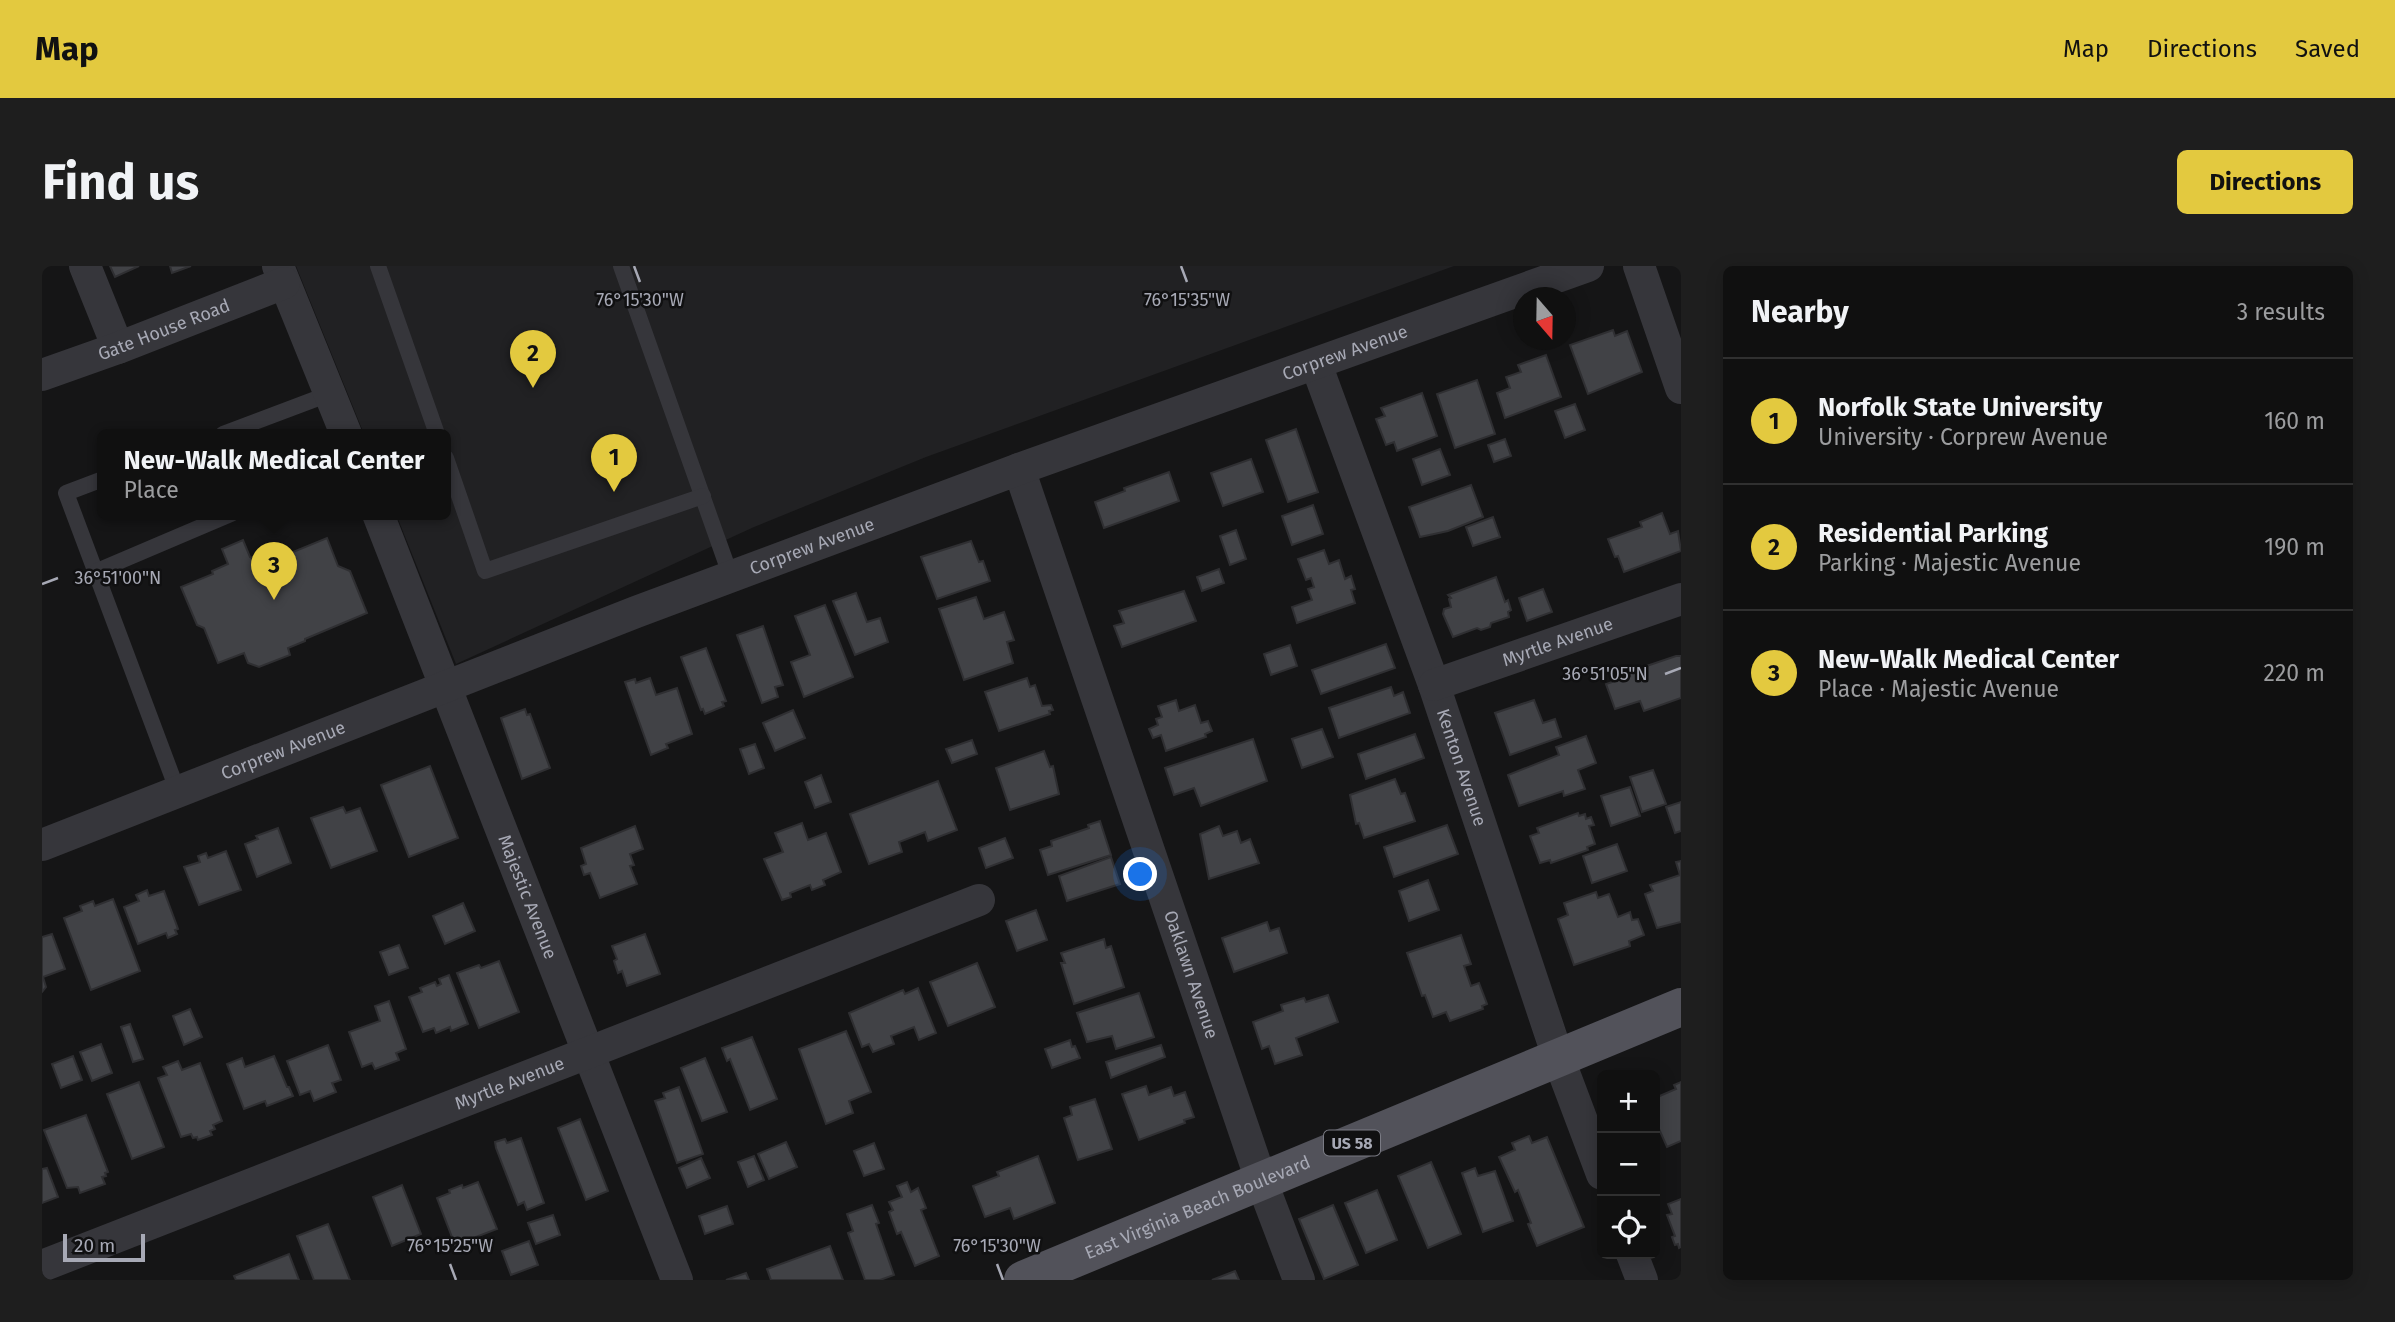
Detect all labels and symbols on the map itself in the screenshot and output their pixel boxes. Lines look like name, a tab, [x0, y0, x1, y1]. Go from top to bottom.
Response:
north arrow	[1513, 287, 1576, 350]
text: 76°15'30"W	[596, 289, 684, 311]
text: 76°15'35"W	[1144, 289, 1230, 311]
street label: Gate House Road	[95, 294, 233, 365]
street label: Corprew Avenue	[1279, 320, 1411, 385]
pin: 2	[510, 330, 556, 388]
pin: 1	[591, 434, 637, 492]
street label: Corprew Avenue	[747, 513, 878, 580]
pin: 3	[251, 542, 297, 600]
text: 36°51'00"N	[75, 567, 161, 589]
street label: Myrtle Avenue	[1499, 613, 1616, 671]
text: 36°51'05"N	[1562, 663, 1648, 685]
street label: Kenton Avenue	[1432, 706, 1491, 829]
street label: Corprew Avenue	[218, 716, 348, 785]
street label: Majestic Avenue	[493, 832, 562, 962]
your location	[1123, 857, 1157, 891]
street label: Oaklawn Avenue	[1159, 907, 1223, 1042]
street label: Myrtle Avenue	[452, 1052, 567, 1115]
road number: US 58	[1324, 1130, 1380, 1156]
street label: East Virginia Beach Boulevard	[1082, 1151, 1314, 1264]
scale bar	[63, 1231, 145, 1263]
text: 76°15'25"W	[407, 1235, 493, 1257]
text: 76°15'30"W	[953, 1235, 1041, 1257]

